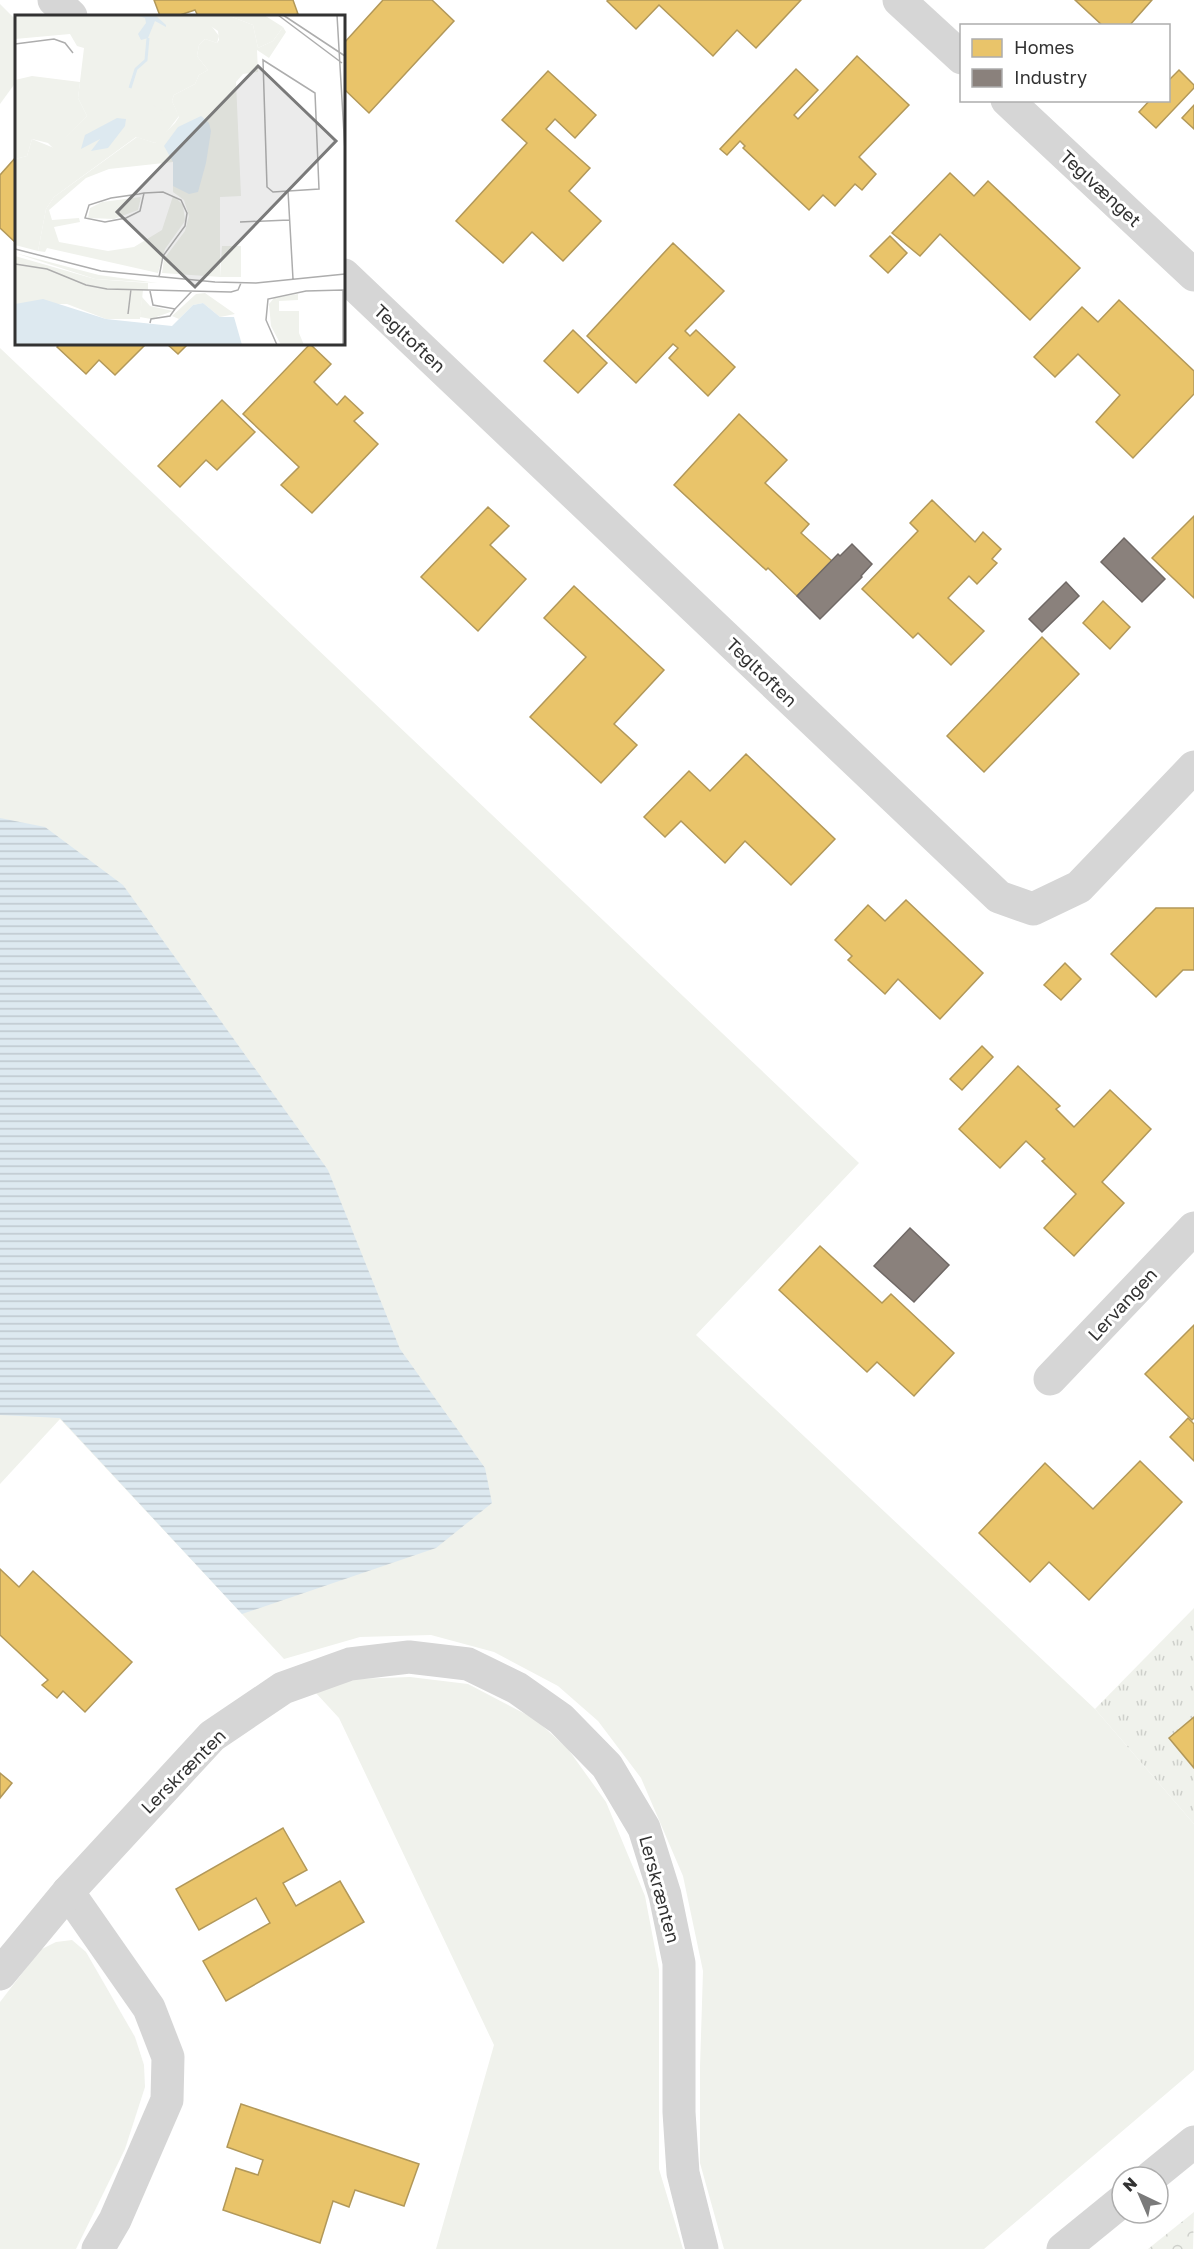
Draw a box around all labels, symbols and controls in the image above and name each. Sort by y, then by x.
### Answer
inset map [15,15,345,345]
legend [960,24,1170,102]
text: Homes [1014,36,1074,58]
text: Industry [1014,66,1087,88]
street label: Teglvænget [1056,145,1146,231]
street label: Tegltoften [370,299,450,377]
street label: Tegltoften [722,633,802,711]
street label: Lervangen [1083,1263,1161,1345]
street label: Lerskrænten [136,1724,230,1818]
street label: Lerskrænten [635,1833,685,1945]
north arrow [1110,2165,1170,2225]
text: N [1118,2173,1141,2196]

